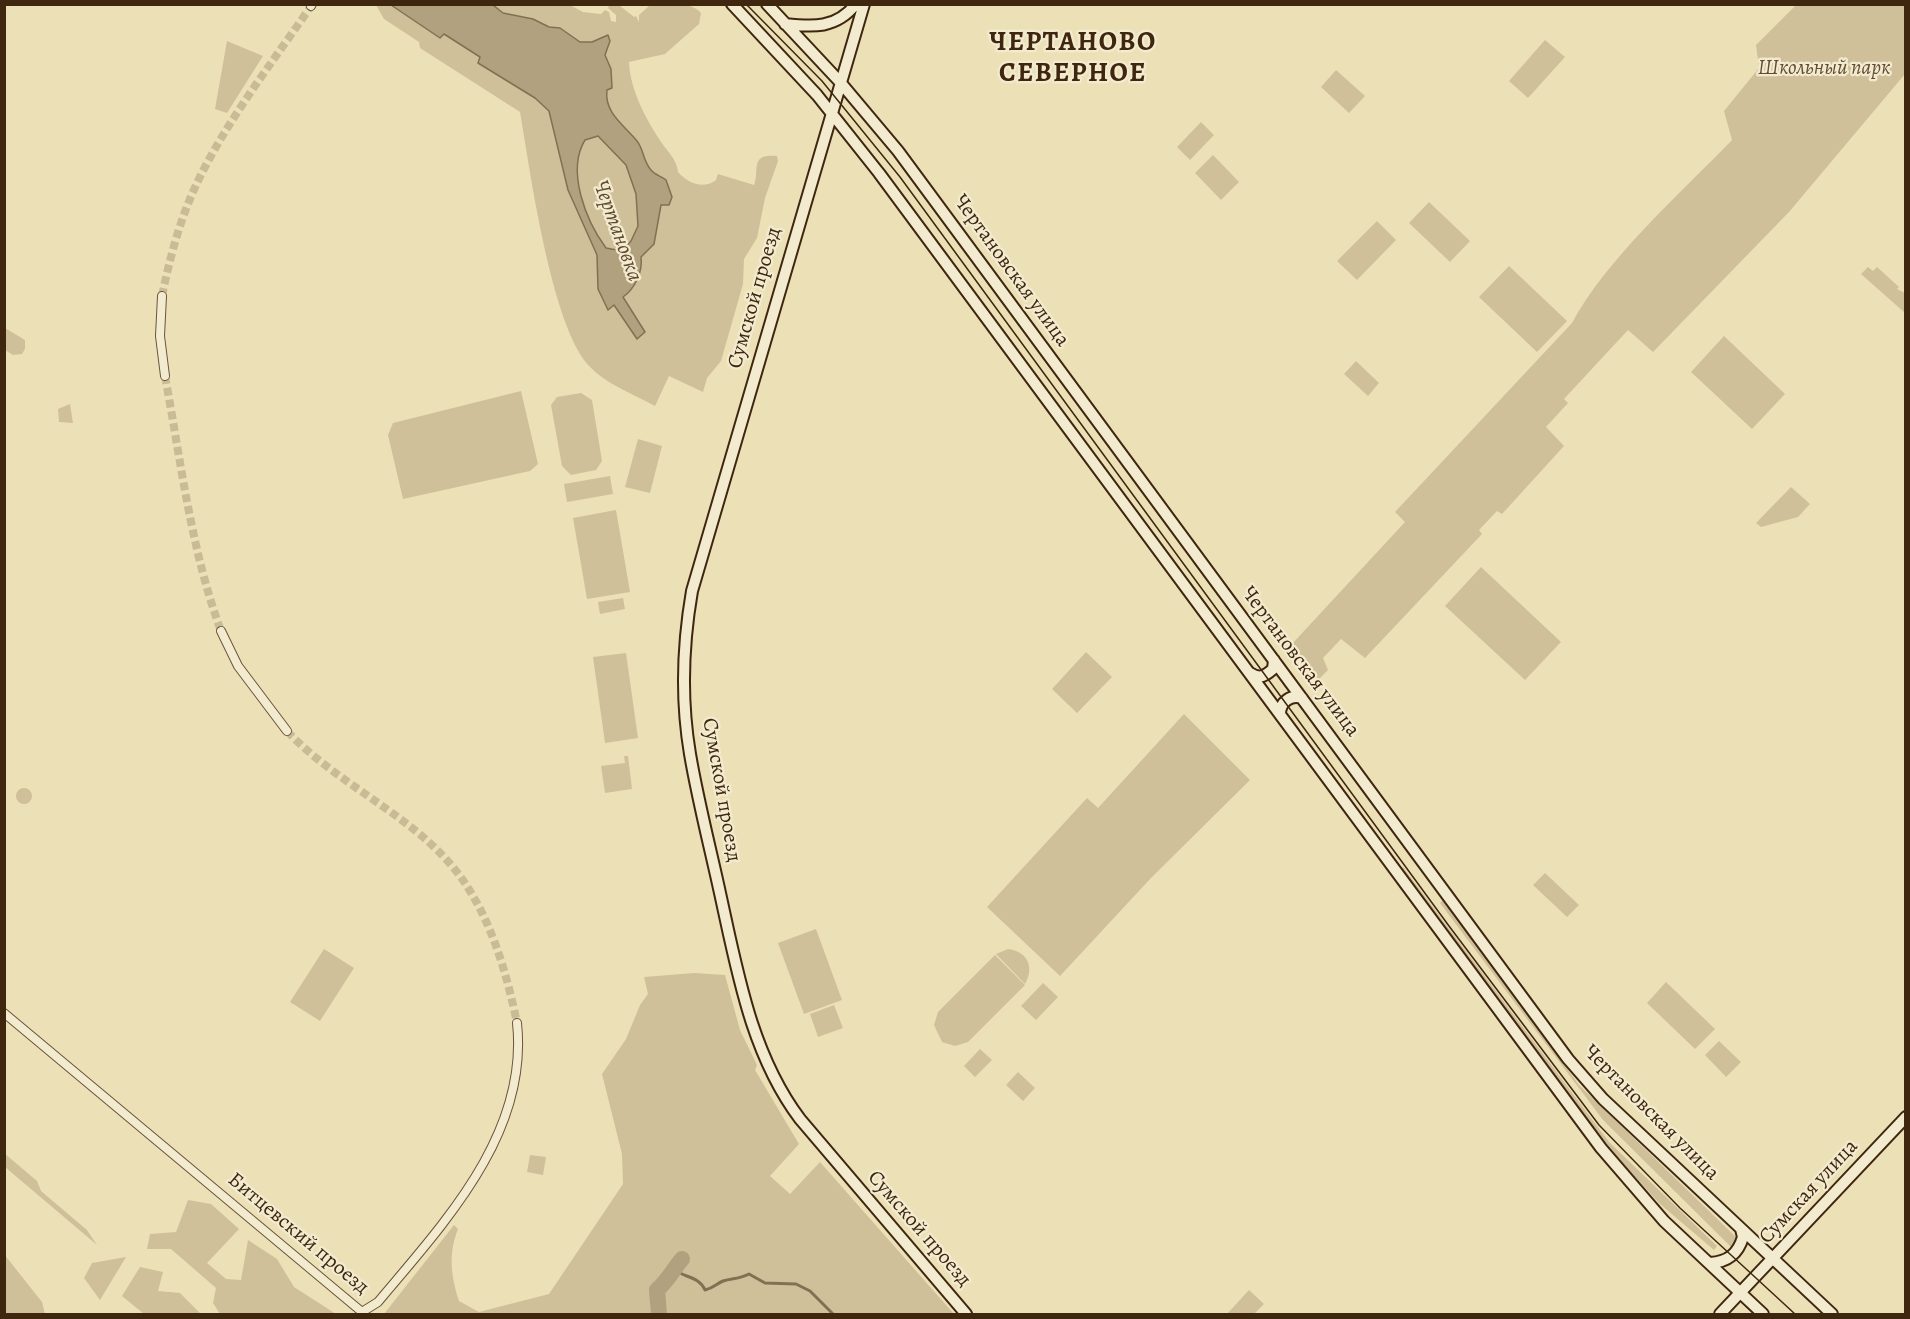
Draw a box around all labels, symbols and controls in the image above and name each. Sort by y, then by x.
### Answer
district label: ЧЕРТАНОВО СЕВЕРНОЕ [989,27,1157,90]
park label: Школьный парк [1758,56,1890,82]
water label: Чертановка [587,177,647,285]
street label: Чертановская улица [947,190,1075,352]
street label: Сумской проезд [723,225,787,371]
street label: Чертановская улица [1235,582,1365,742]
street label: Сумской проезд [696,716,746,864]
street label: Чертановская улица [1578,1040,1724,1186]
street label: Сумская улица [1754,1135,1864,1249]
street label: Сумской проезд [862,1166,976,1292]
street label: Битцевский проезд [222,1168,374,1300]

